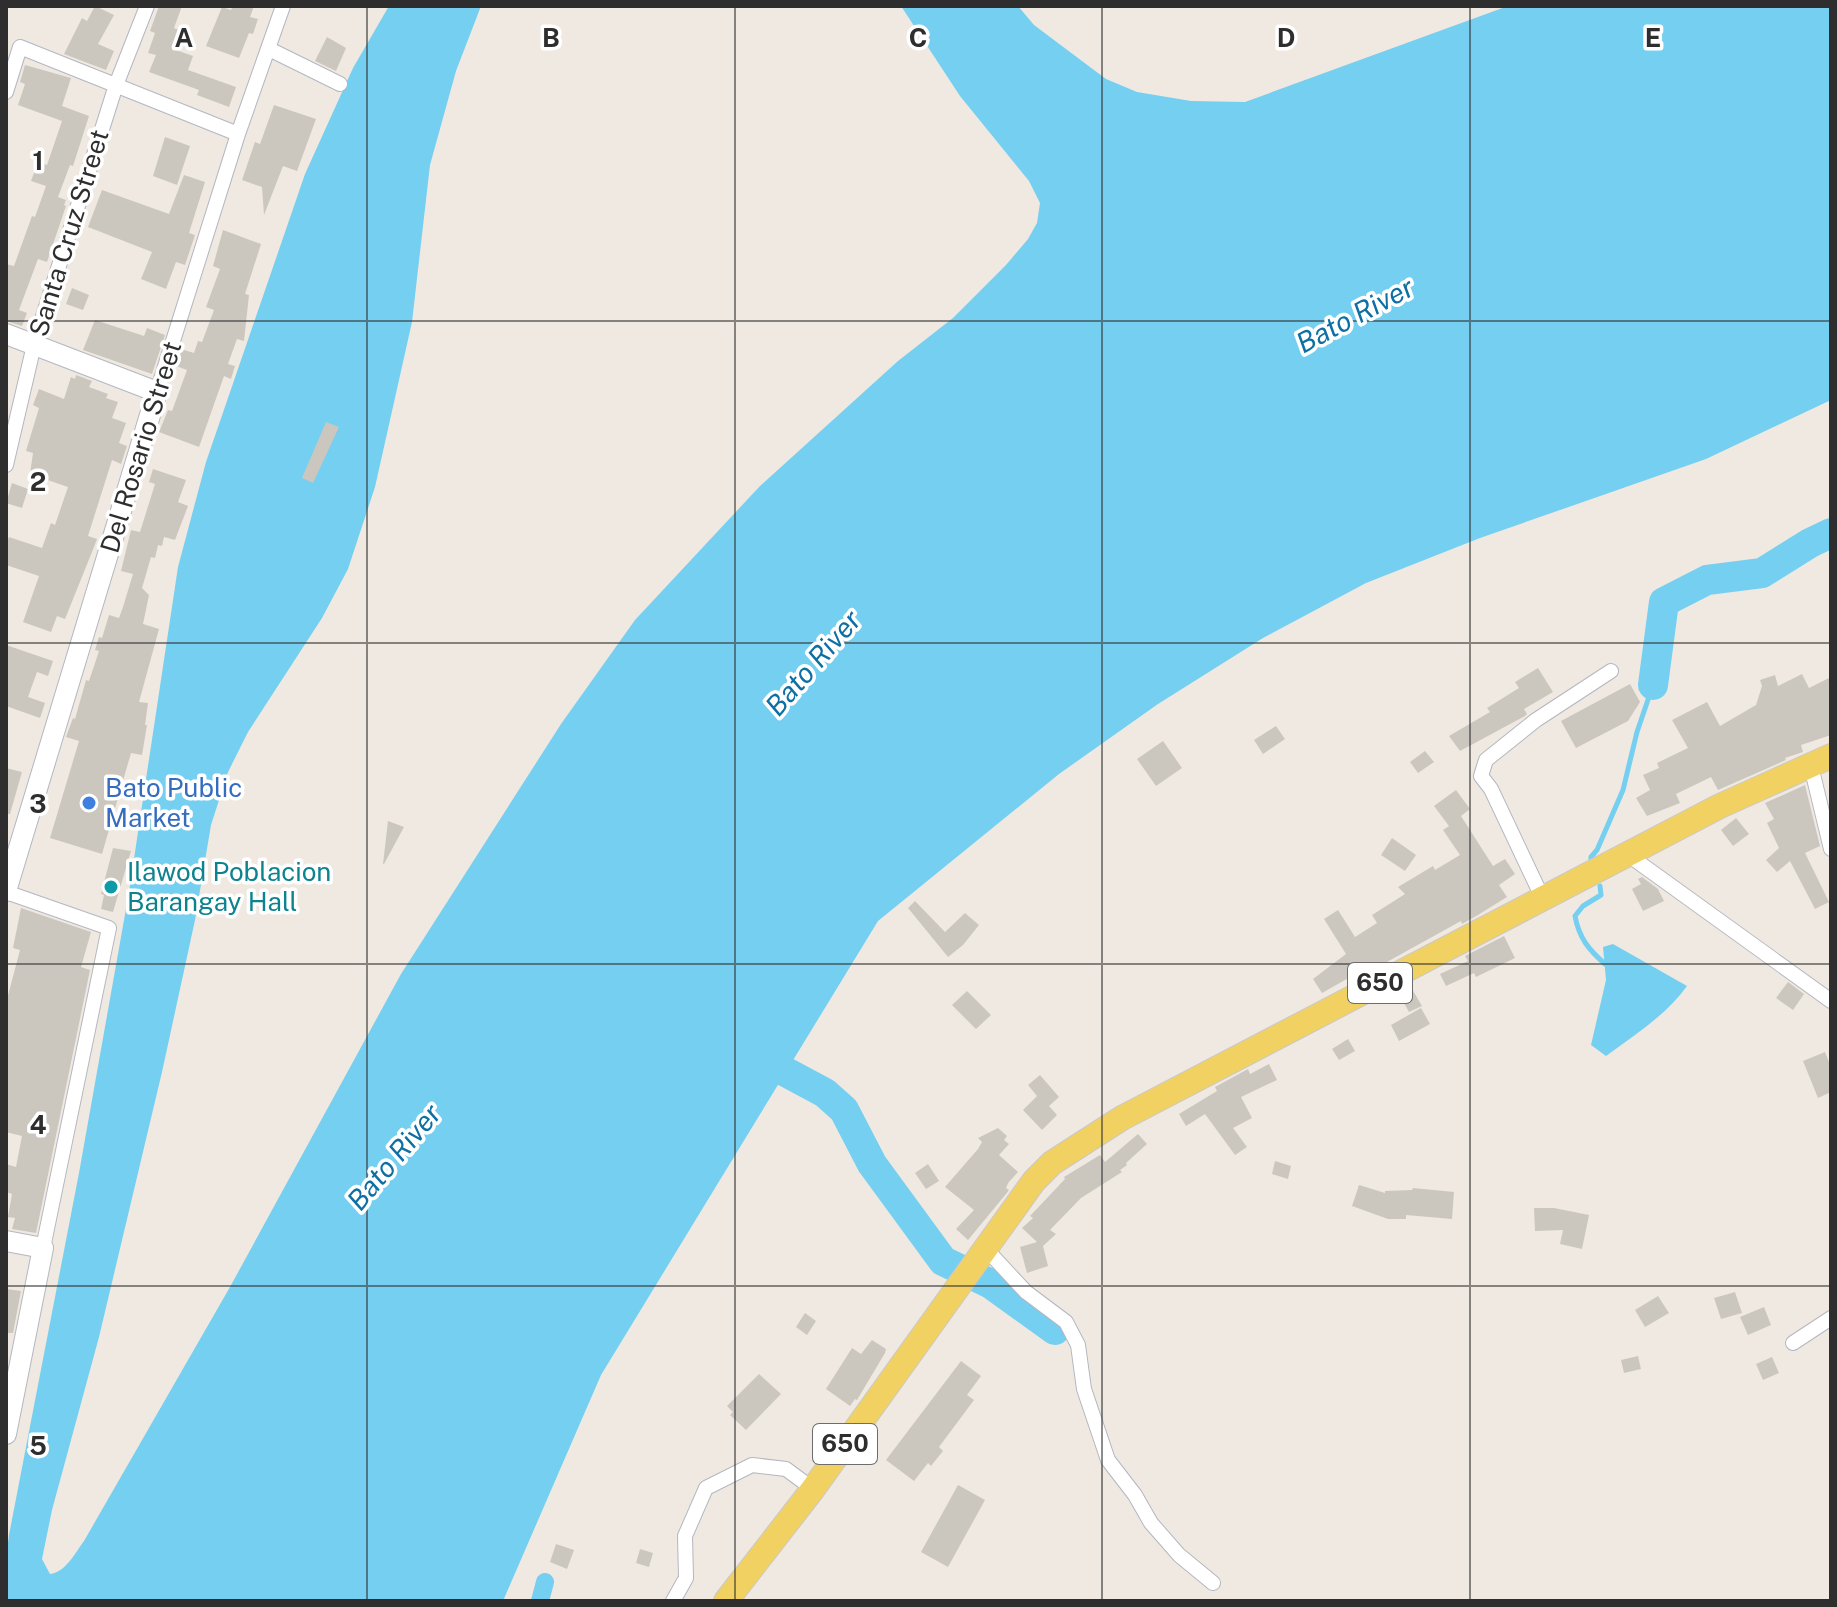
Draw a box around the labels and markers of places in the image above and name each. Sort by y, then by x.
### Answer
place label: Bato Public Market [105,772,242,833]
marker: Bato Public Market [80,794,98,812]
place label: Ilawod Poblacion Barangay Hall [127,856,331,917]
marker: Ilawod Poblacion Barangay Hall [102,878,120,896]

